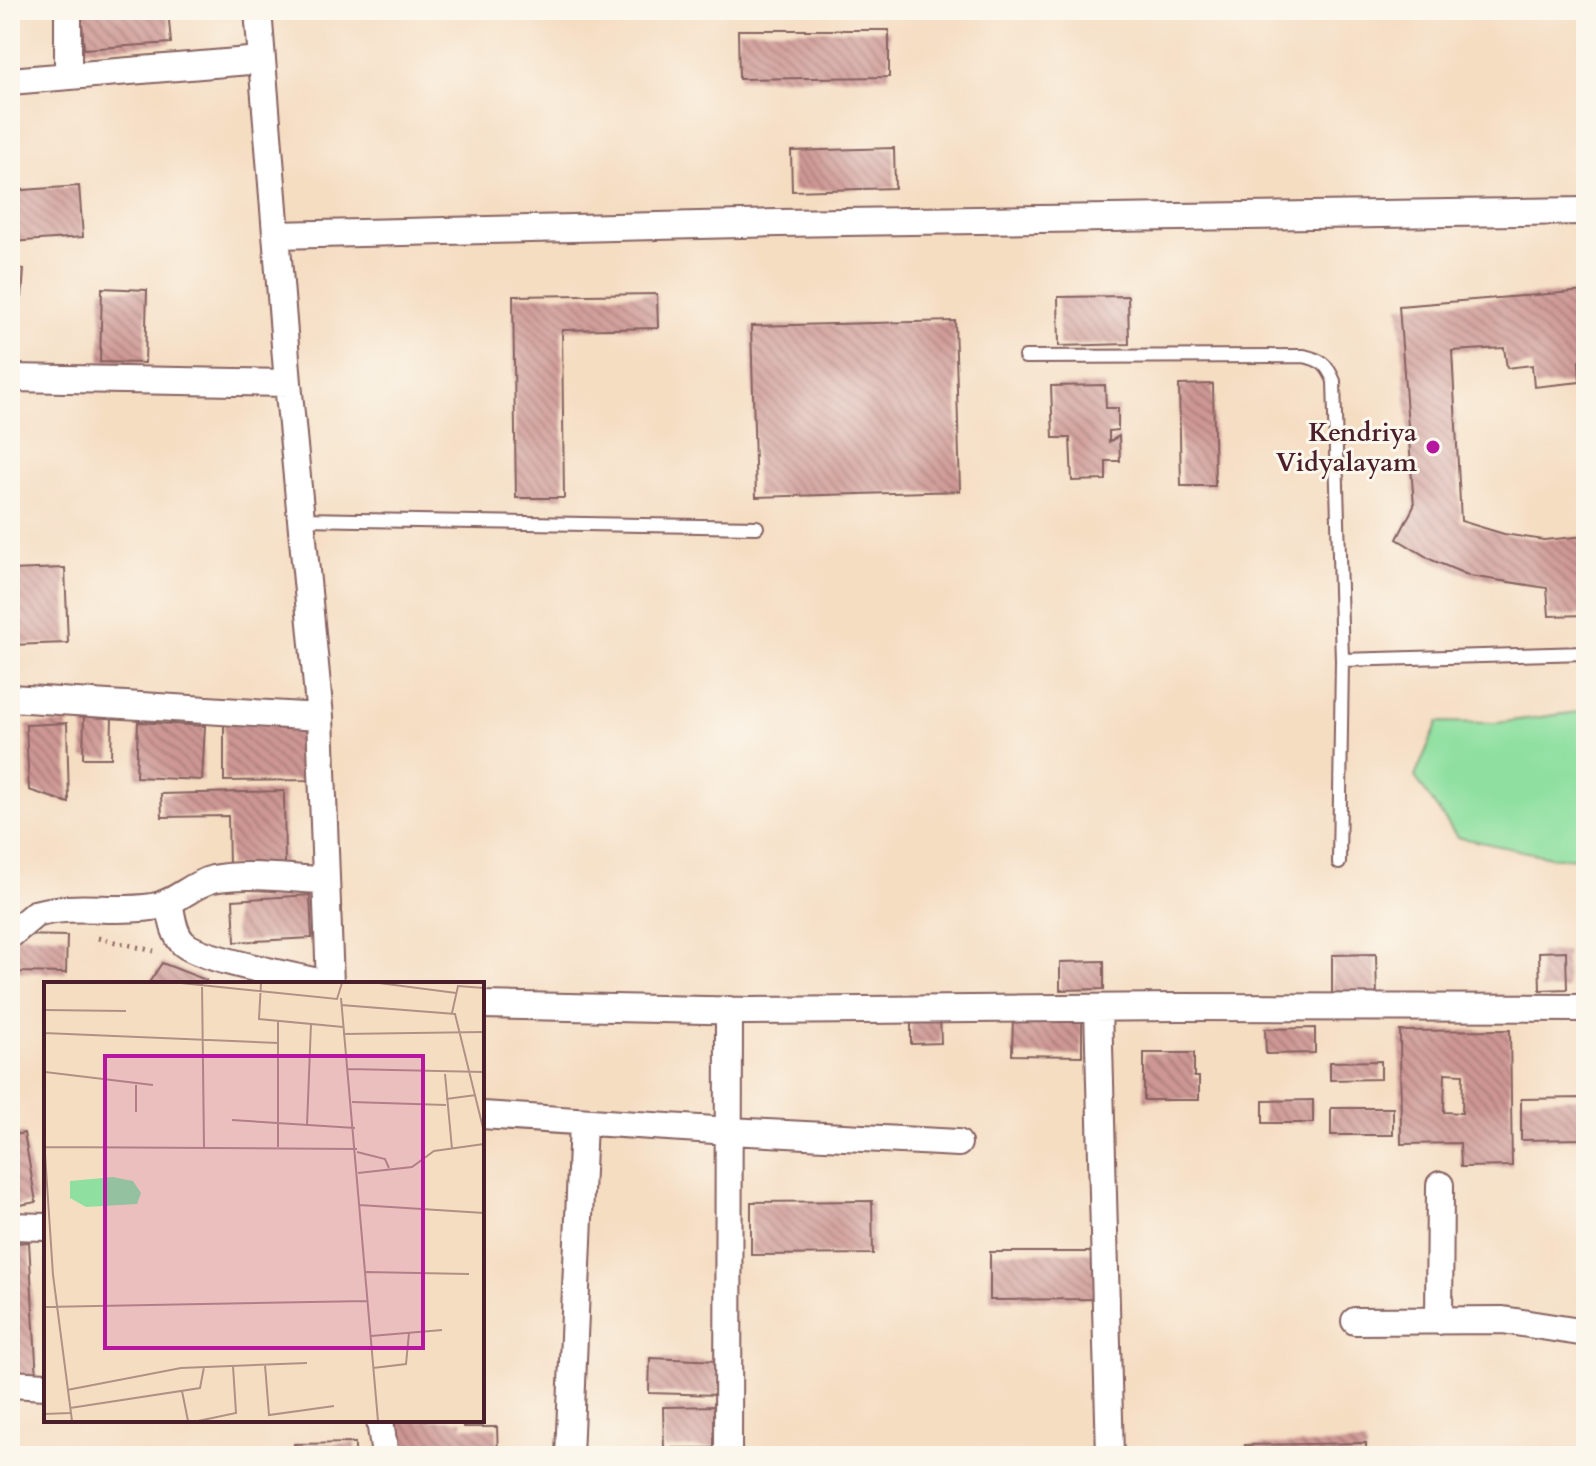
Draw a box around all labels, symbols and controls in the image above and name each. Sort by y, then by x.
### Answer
place label: Kendriya Vidyalayam [1276,415,1417,480]
marker: Kendriya Vidyalayam [1424,438,1442,456]
inset map [44,982,484,1422]

